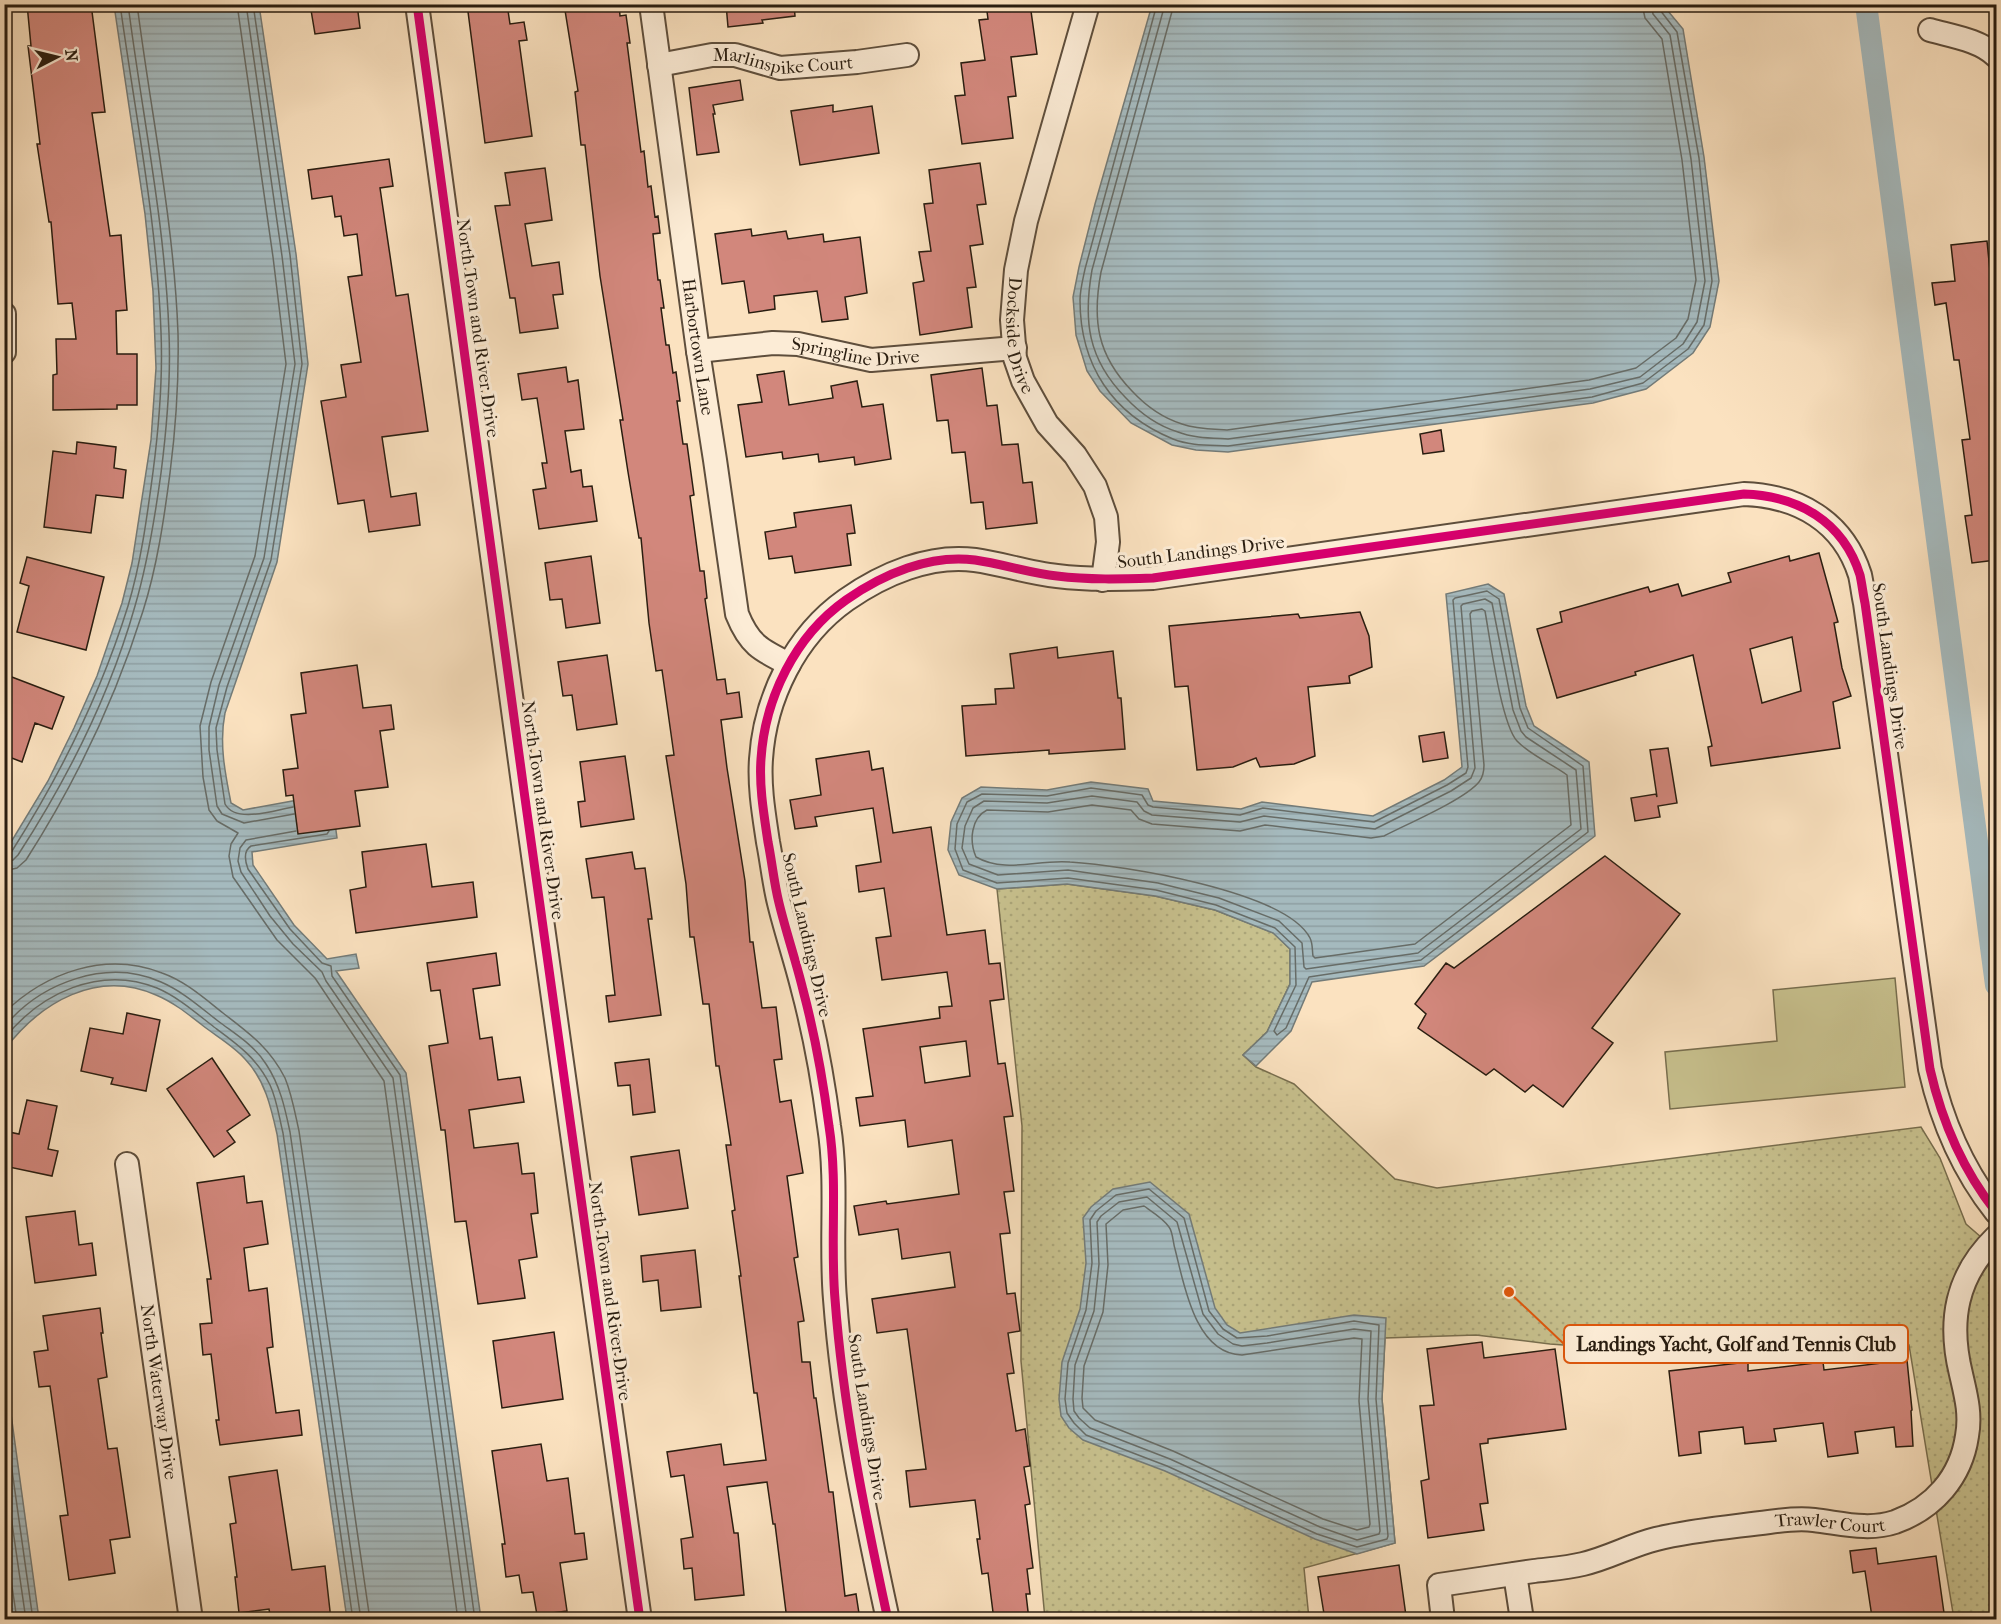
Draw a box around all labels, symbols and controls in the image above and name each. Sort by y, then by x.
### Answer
north arrow [27,27,87,87]
street label: Marlinspike Court [713,45,854,79]
text: N [61,48,82,63]
street label: North Town and River Drive [452,217,503,439]
street label: Dockside Drive [1001,276,1038,398]
street label: Harbortown Lane [677,277,718,417]
street label: Springline Drive [791,334,920,371]
street label: South Landings Drive [1116,532,1286,573]
street label: South Landings Drive [1867,581,1912,751]
street label: North Town and River Drive [517,699,568,921]
street label: South Landings Drive [777,851,836,1019]
street label: North Town and River Drive [584,1180,635,1402]
street label: North Waterway Drive [136,1303,181,1481]
callout: Landings Yacht, Golf and Tennis Club [1564,1325,1908,1363]
street label: South Landings Drive [843,1332,890,1502]
text: Landings Yacht, Golf and Tennis Club [1576,1333,1896,1356]
street label: Trawler Court [1774,1509,1888,1537]

